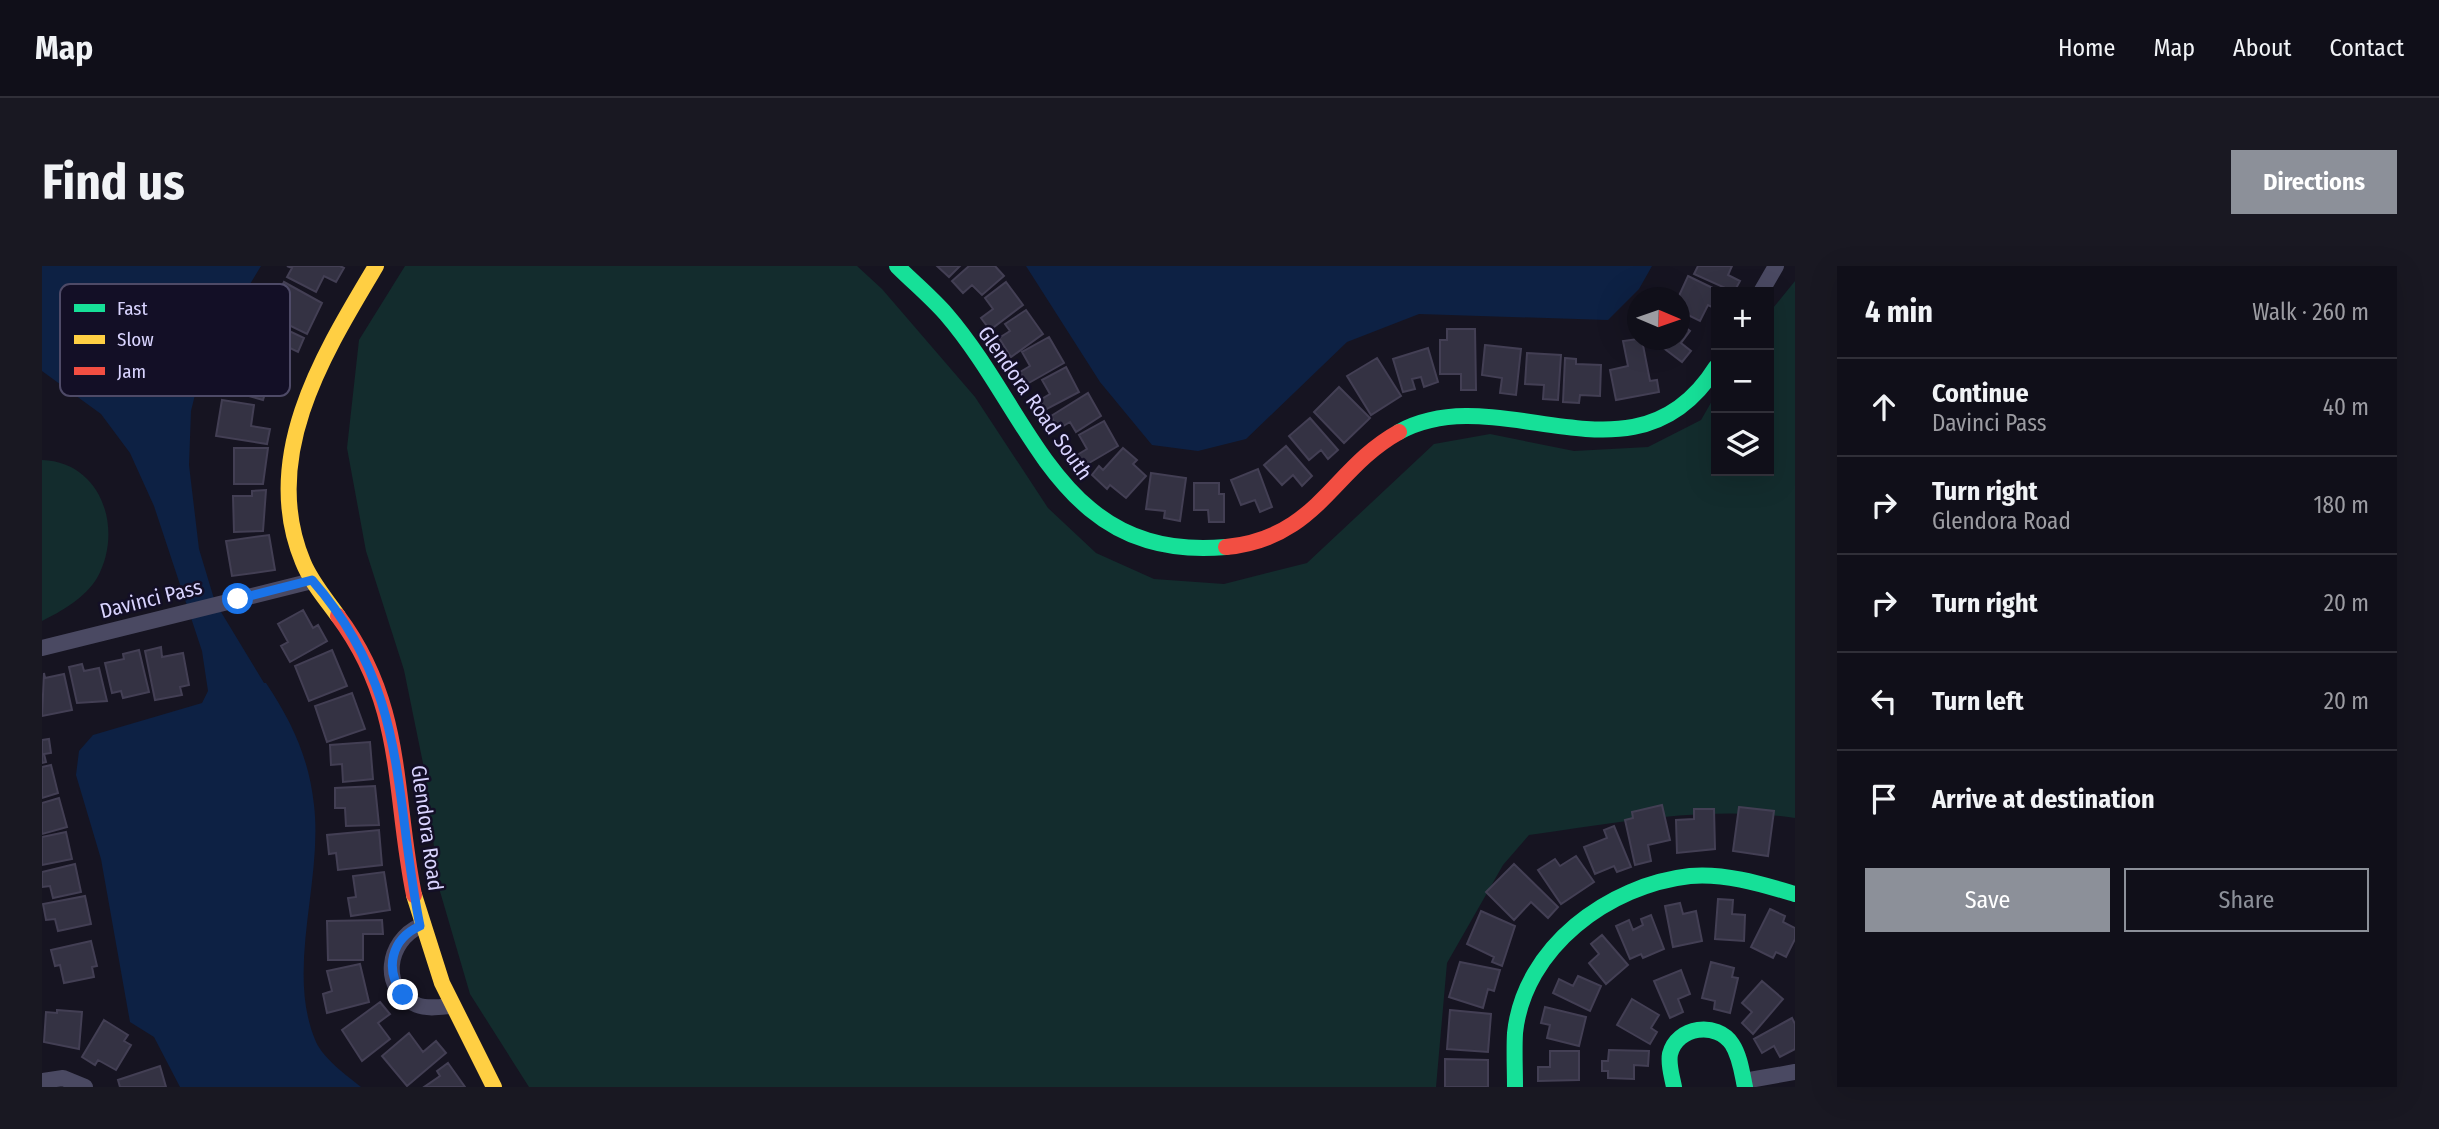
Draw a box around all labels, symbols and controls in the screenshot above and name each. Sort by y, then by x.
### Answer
text: Map [35,28,93,68]
text: Home [2058,34,2115,62]
text: Map [2153,34,2195,62]
text: About [2233,34,2291,62]
text: Contact [2329,34,2404,62]
button: Directions [2231,150,2397,214]
text: Find us [42,153,185,212]
legend [60,284,290,396]
north arrow [1627,287,1690,350]
map controls [1711,287,1774,476]
button: + [1711,287,1774,350]
text: 4 min [1865,294,1933,330]
text: Fast [117,297,148,320]
text: Walk · 260 m [2252,298,2369,326]
street label: Glendora Road South [972,321,1098,485]
text: Slow [117,328,154,351]
button: − [1711,350,1774,413]
text: Jam [117,360,146,383]
text: Continue [1932,378,2029,409]
icon: ahead [1865,388,1903,426]
text: 40 m [2323,393,2369,421]
text: Davinci Pass [1932,409,2047,437]
button: layers [1711,413,1774,476]
text: Turn right [1932,476,2038,507]
icon: right [1865,486,1903,524]
text: 180 m [2313,491,2369,519]
text: Glendora Road [1932,507,2071,535]
street label: Davinci Pass [97,574,205,624]
route start [222,583,253,614]
icon: right [1865,584,1903,622]
text: Turn right [1932,588,2038,619]
text: 20 m [2324,589,2369,617]
icon: left [1865,682,1903,720]
text: Turn left [1932,686,2024,717]
text: 20 m [2324,687,2369,715]
street label: Glendora Road [405,763,449,893]
icon: arrive [1865,780,1903,818]
text: Arrive at destination [1932,784,2155,815]
button: Save [1865,868,2110,932]
button: Share [2124,868,2369,932]
route end [387,979,418,1010]

